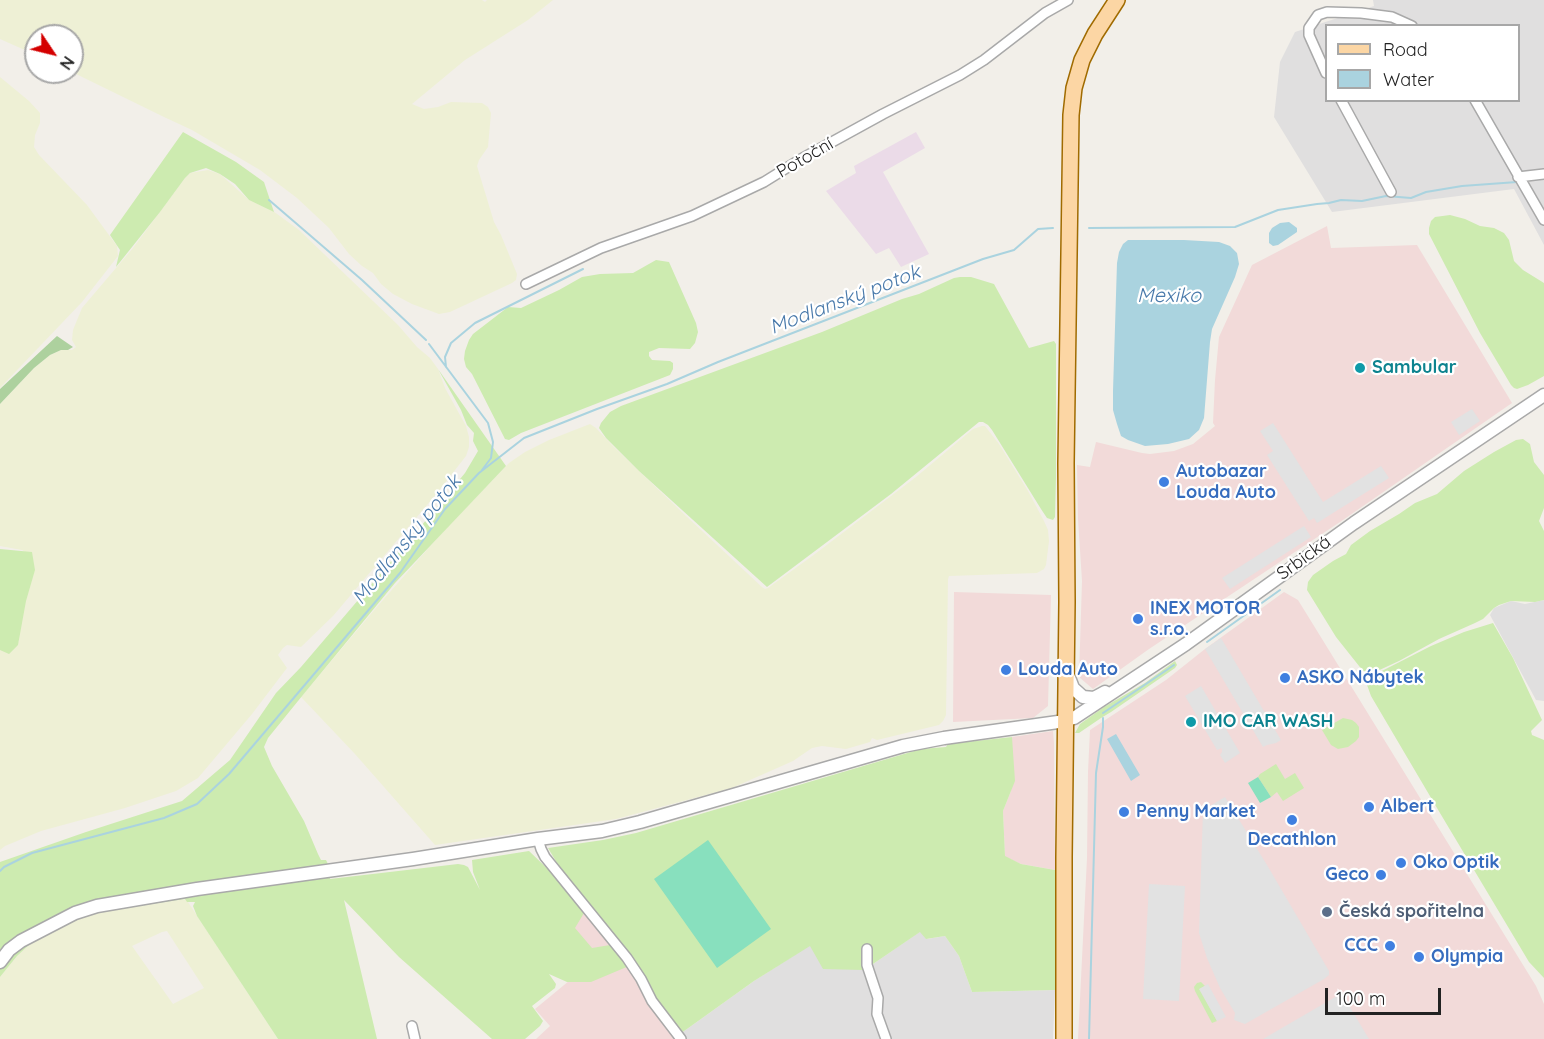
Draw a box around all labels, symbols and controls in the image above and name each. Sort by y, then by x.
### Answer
north arrow [24,24,84,84]
legend [1325,24,1520,102]
text: Road [1383,38,1428,61]
text: N [56,53,79,74]
text: Water [1383,68,1434,91]
street label: Potoční [773,133,837,183]
water label: Modlanský potok [766,260,924,340]
water label: Mexiko [1137,284,1201,308]
place label: Sambular [1372,357,1456,379]
marker: Sambular [1353,361,1367,375]
place label: Autobazar Louda Auto [1176,461,1276,504]
water label: Modlanský potok [347,470,467,610]
marker: Autobazar Louda Auto [1157,475,1171,489]
street label: Srbická [1273,531,1335,585]
place label: INEX MOTOR s.r.o. [1150,598,1260,640]
marker: INEX MOTOR s.r.o. [1131,612,1145,626]
place label: Louda Auto [1018,659,1118,681]
marker: Louda Auto [999,663,1013,677]
place label: ASKO Nábytek [1297,667,1424,689]
marker: ASKO Nábytek [1278,671,1292,685]
place label: IMO CAR WASH [1203,711,1333,733]
marker: IMO CAR WASH [1184,715,1198,729]
place label: Albert [1381,796,1434,818]
marker: Albert [1362,800,1376,814]
place label: Penny Market [1136,801,1256,823]
marker: Penny Market [1117,805,1131,819]
marker: Decathlon [1285,813,1299,827]
place label: Decathlon [1248,829,1336,851]
place label: Oko Optik [1413,852,1500,874]
marker: Oko Optik [1394,856,1408,870]
place label: Geco [1325,864,1369,886]
marker: Geco [1374,868,1388,882]
place label: Česká spořitelna [1339,901,1484,923]
marker: Česká spořitelna [1320,905,1334,919]
place label: CCC [1344,935,1378,957]
marker: CCC [1383,939,1397,953]
place label: Olympia [1431,946,1503,968]
marker: Olympia [1412,950,1426,964]
scale bar [1328,976,1444,1014]
text: 100 m [1336,987,1385,1010]

